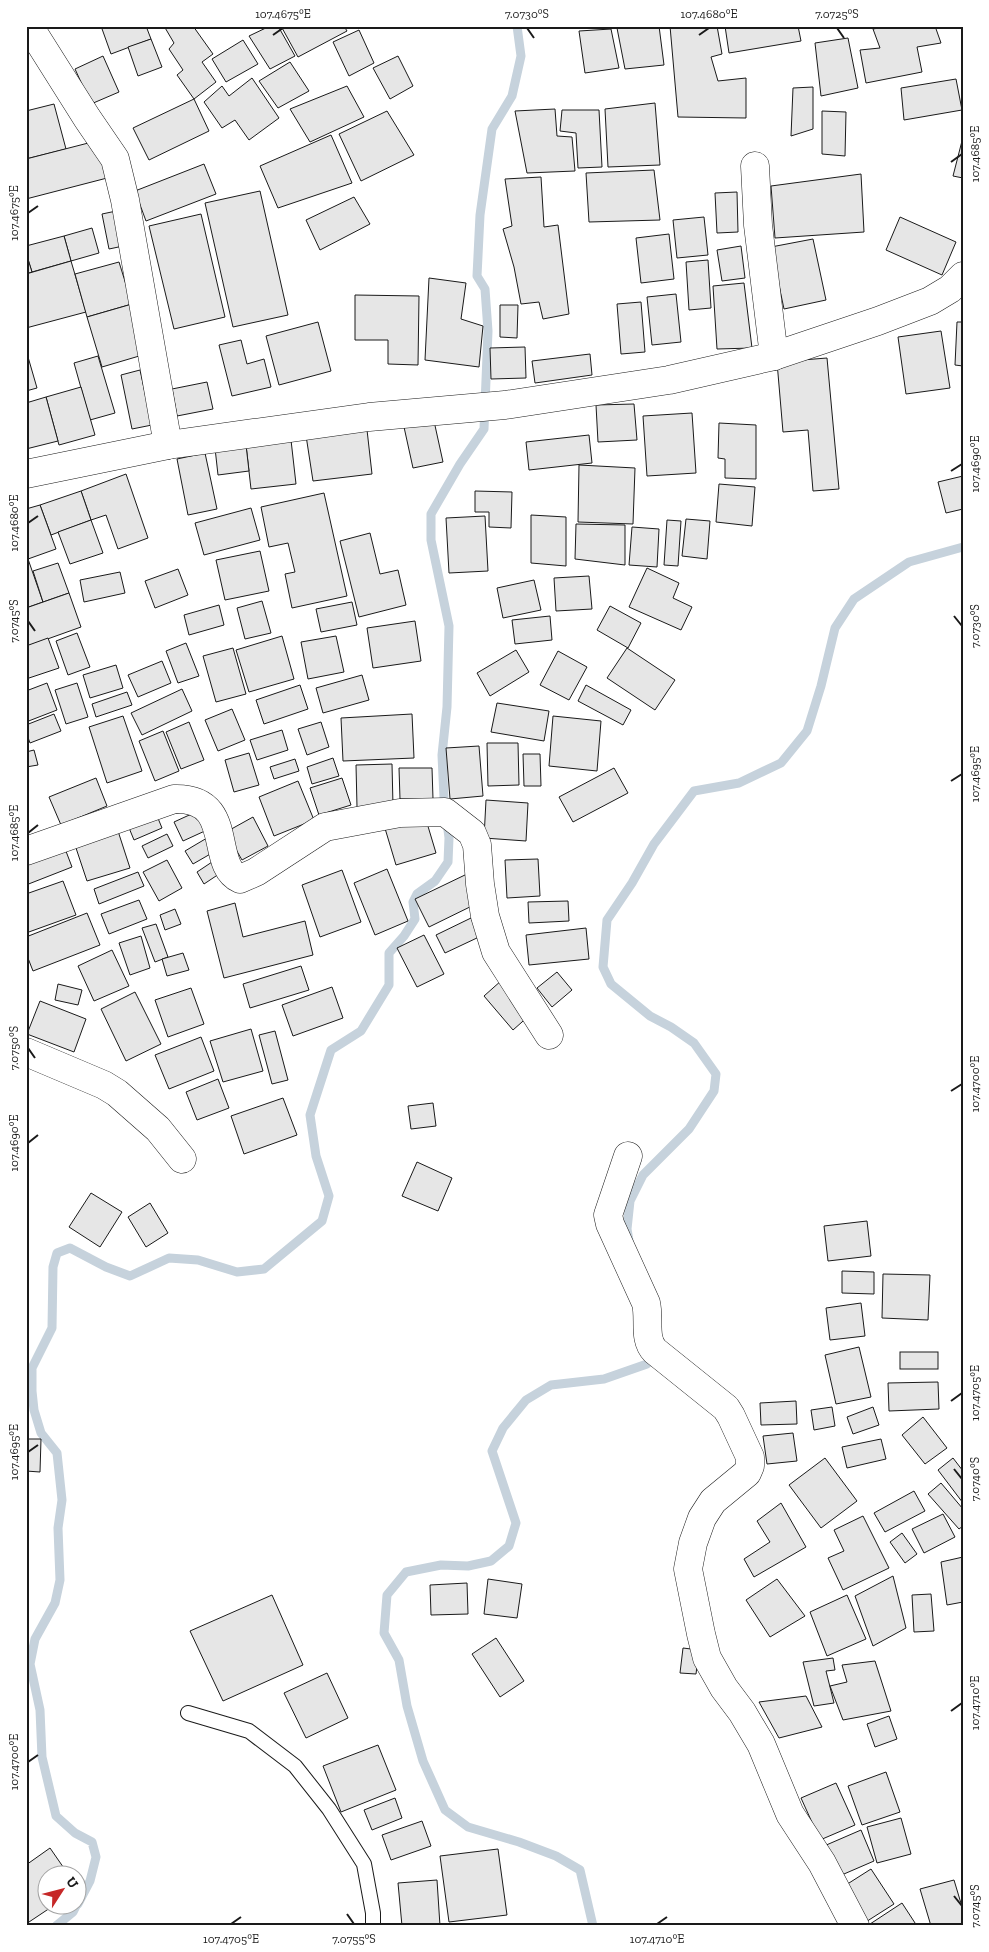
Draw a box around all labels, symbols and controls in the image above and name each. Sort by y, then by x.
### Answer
text: 107.4675°E [255,7,311,21]
text: 7.0730°S [505,7,549,21]
text: 107.4680°E [680,7,738,21]
text: 7.0725°S [815,7,859,21]
text: 107.4685°E [968,126,982,182]
text: 107.4675°E [7,185,21,241]
text: 107.4690°E [968,435,982,493]
text: 107.4680°E [7,494,21,552]
text: 7.0745°S [7,599,21,643]
text: 7.0730°S [968,604,982,648]
text: 107.4695°E [968,746,982,802]
text: 107.4685°E [7,805,21,861]
text: 7.0750°S [7,1026,21,1070]
text: 107.4700°E [968,1056,982,1112]
text: 107.4690°E [7,1114,21,1172]
text: 107.4705°E [968,1365,982,1421]
text: 107.4695°E [7,1424,21,1480]
text: 7.0740°S [968,1457,982,1501]
text: 107.4710°E [968,1676,982,1730]
text: 107.4700°E [7,1734,21,1790]
north arrow [38,1864,88,1914]
text: U [62,1874,82,1892]
text: 7.0745°S [968,1884,982,1928]
text: 107.4705°E [203,1932,259,1946]
text: 7.0755°S [332,1932,376,1946]
text: 107.4710°E [630,1932,684,1946]

